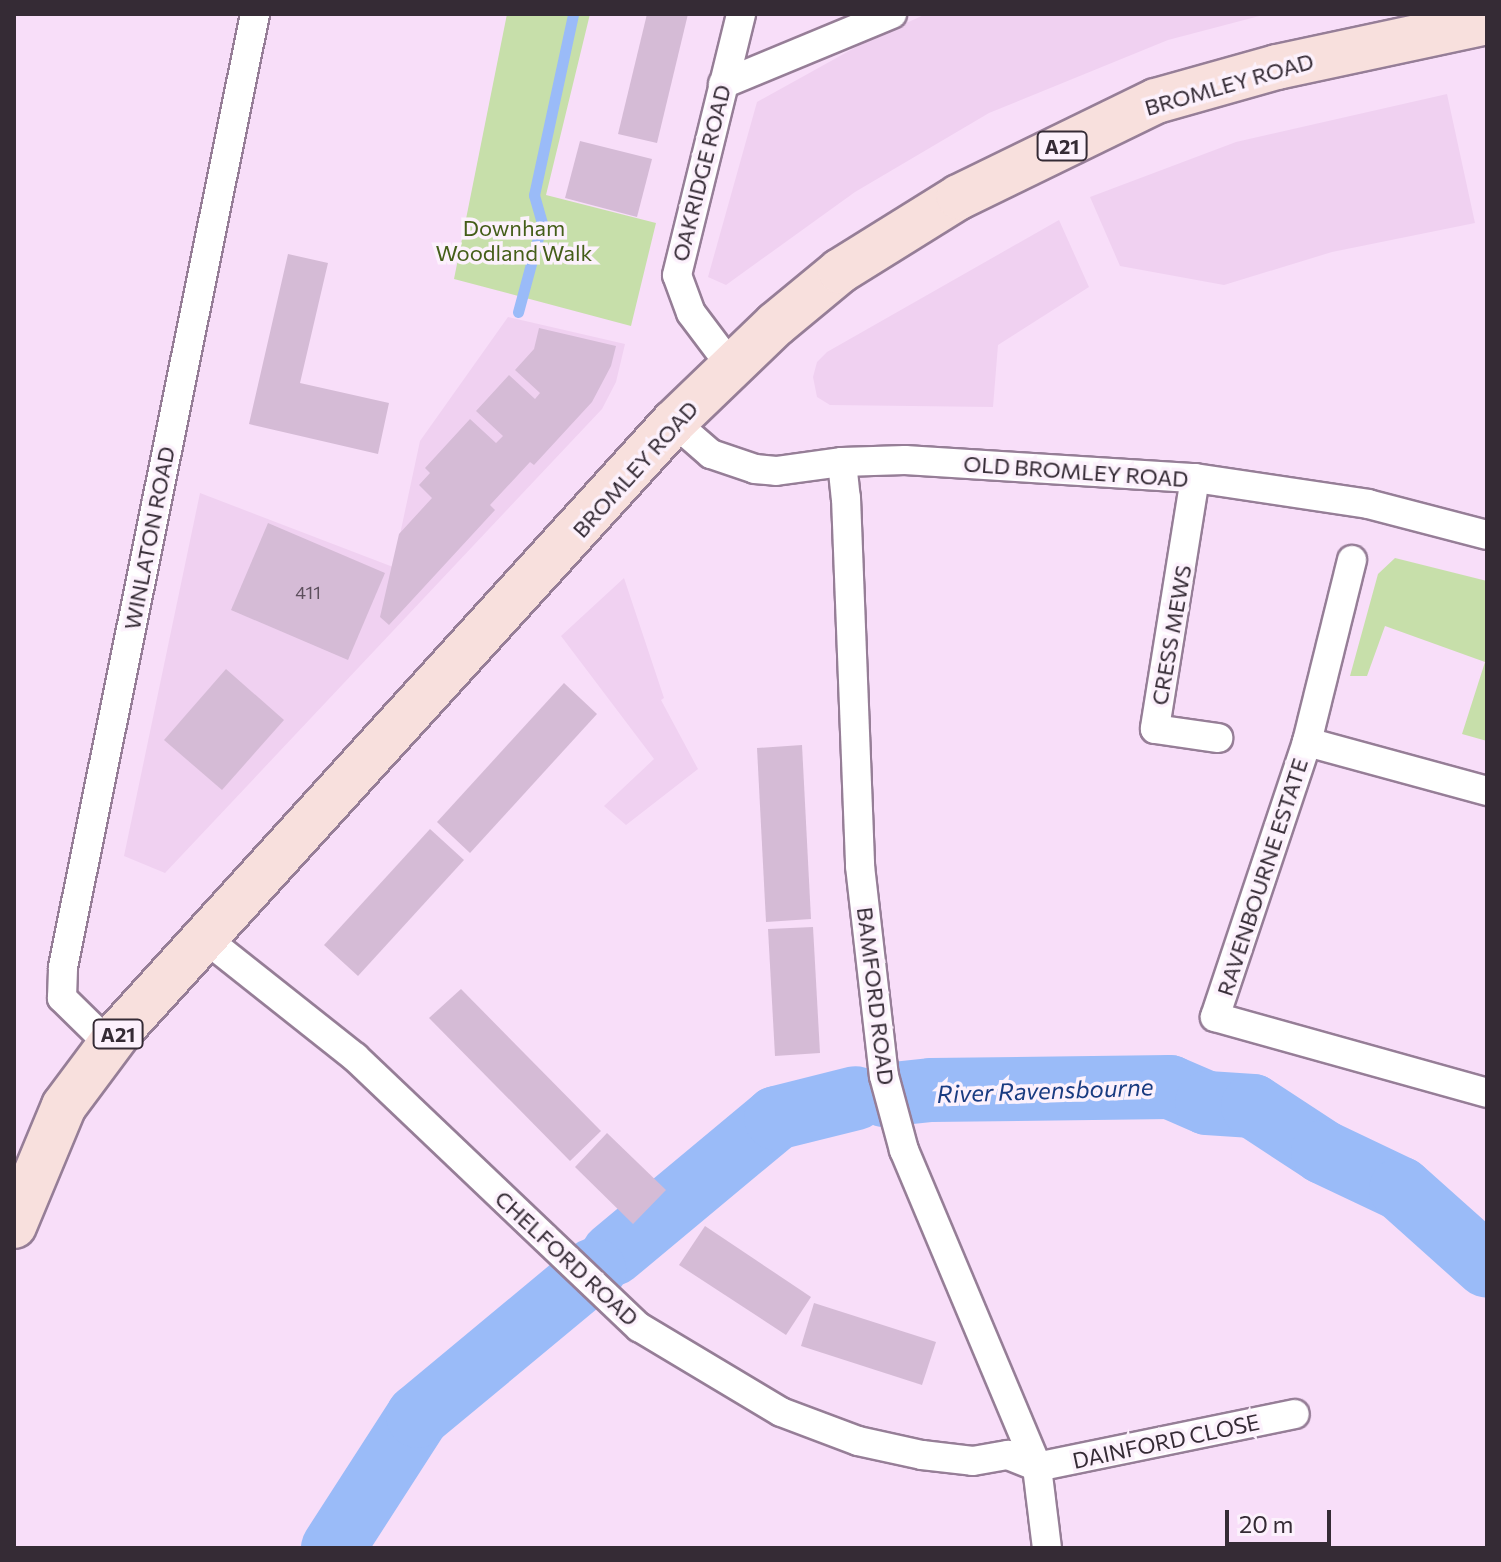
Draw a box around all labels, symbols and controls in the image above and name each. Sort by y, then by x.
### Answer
street label: BROMLEY ROAD [1141,47,1317,121]
street label: OAKRIDGE ROAD [666,82,736,264]
road number: A21 [1036,130,1088,162]
park label: Downham Woodland Walk [436,214,592,266]
street label: BROMLEY ROAD [567,395,703,543]
street label: WINLATON ROAD [118,444,180,632]
street label: OLD BROMLEY ROAD [963,450,1189,492]
street label: CRESS MEWS [1146,563,1196,707]
house number: 411 [295,581,321,603]
street label: RAVENBOURNE ESTATE [1211,755,1313,999]
street label: BAMFORD ROAD [852,905,900,1087]
road number: A21 [92,1018,144,1050]
water label: River Ravensbourne [936,1072,1154,1108]
street label: CHELFORD ROAD [490,1185,644,1331]
street label: DAINFORD CLOSE [1070,1408,1262,1474]
scale bar [1229,1494,1335,1544]
text: 20 m [1239,1509,1293,1538]

